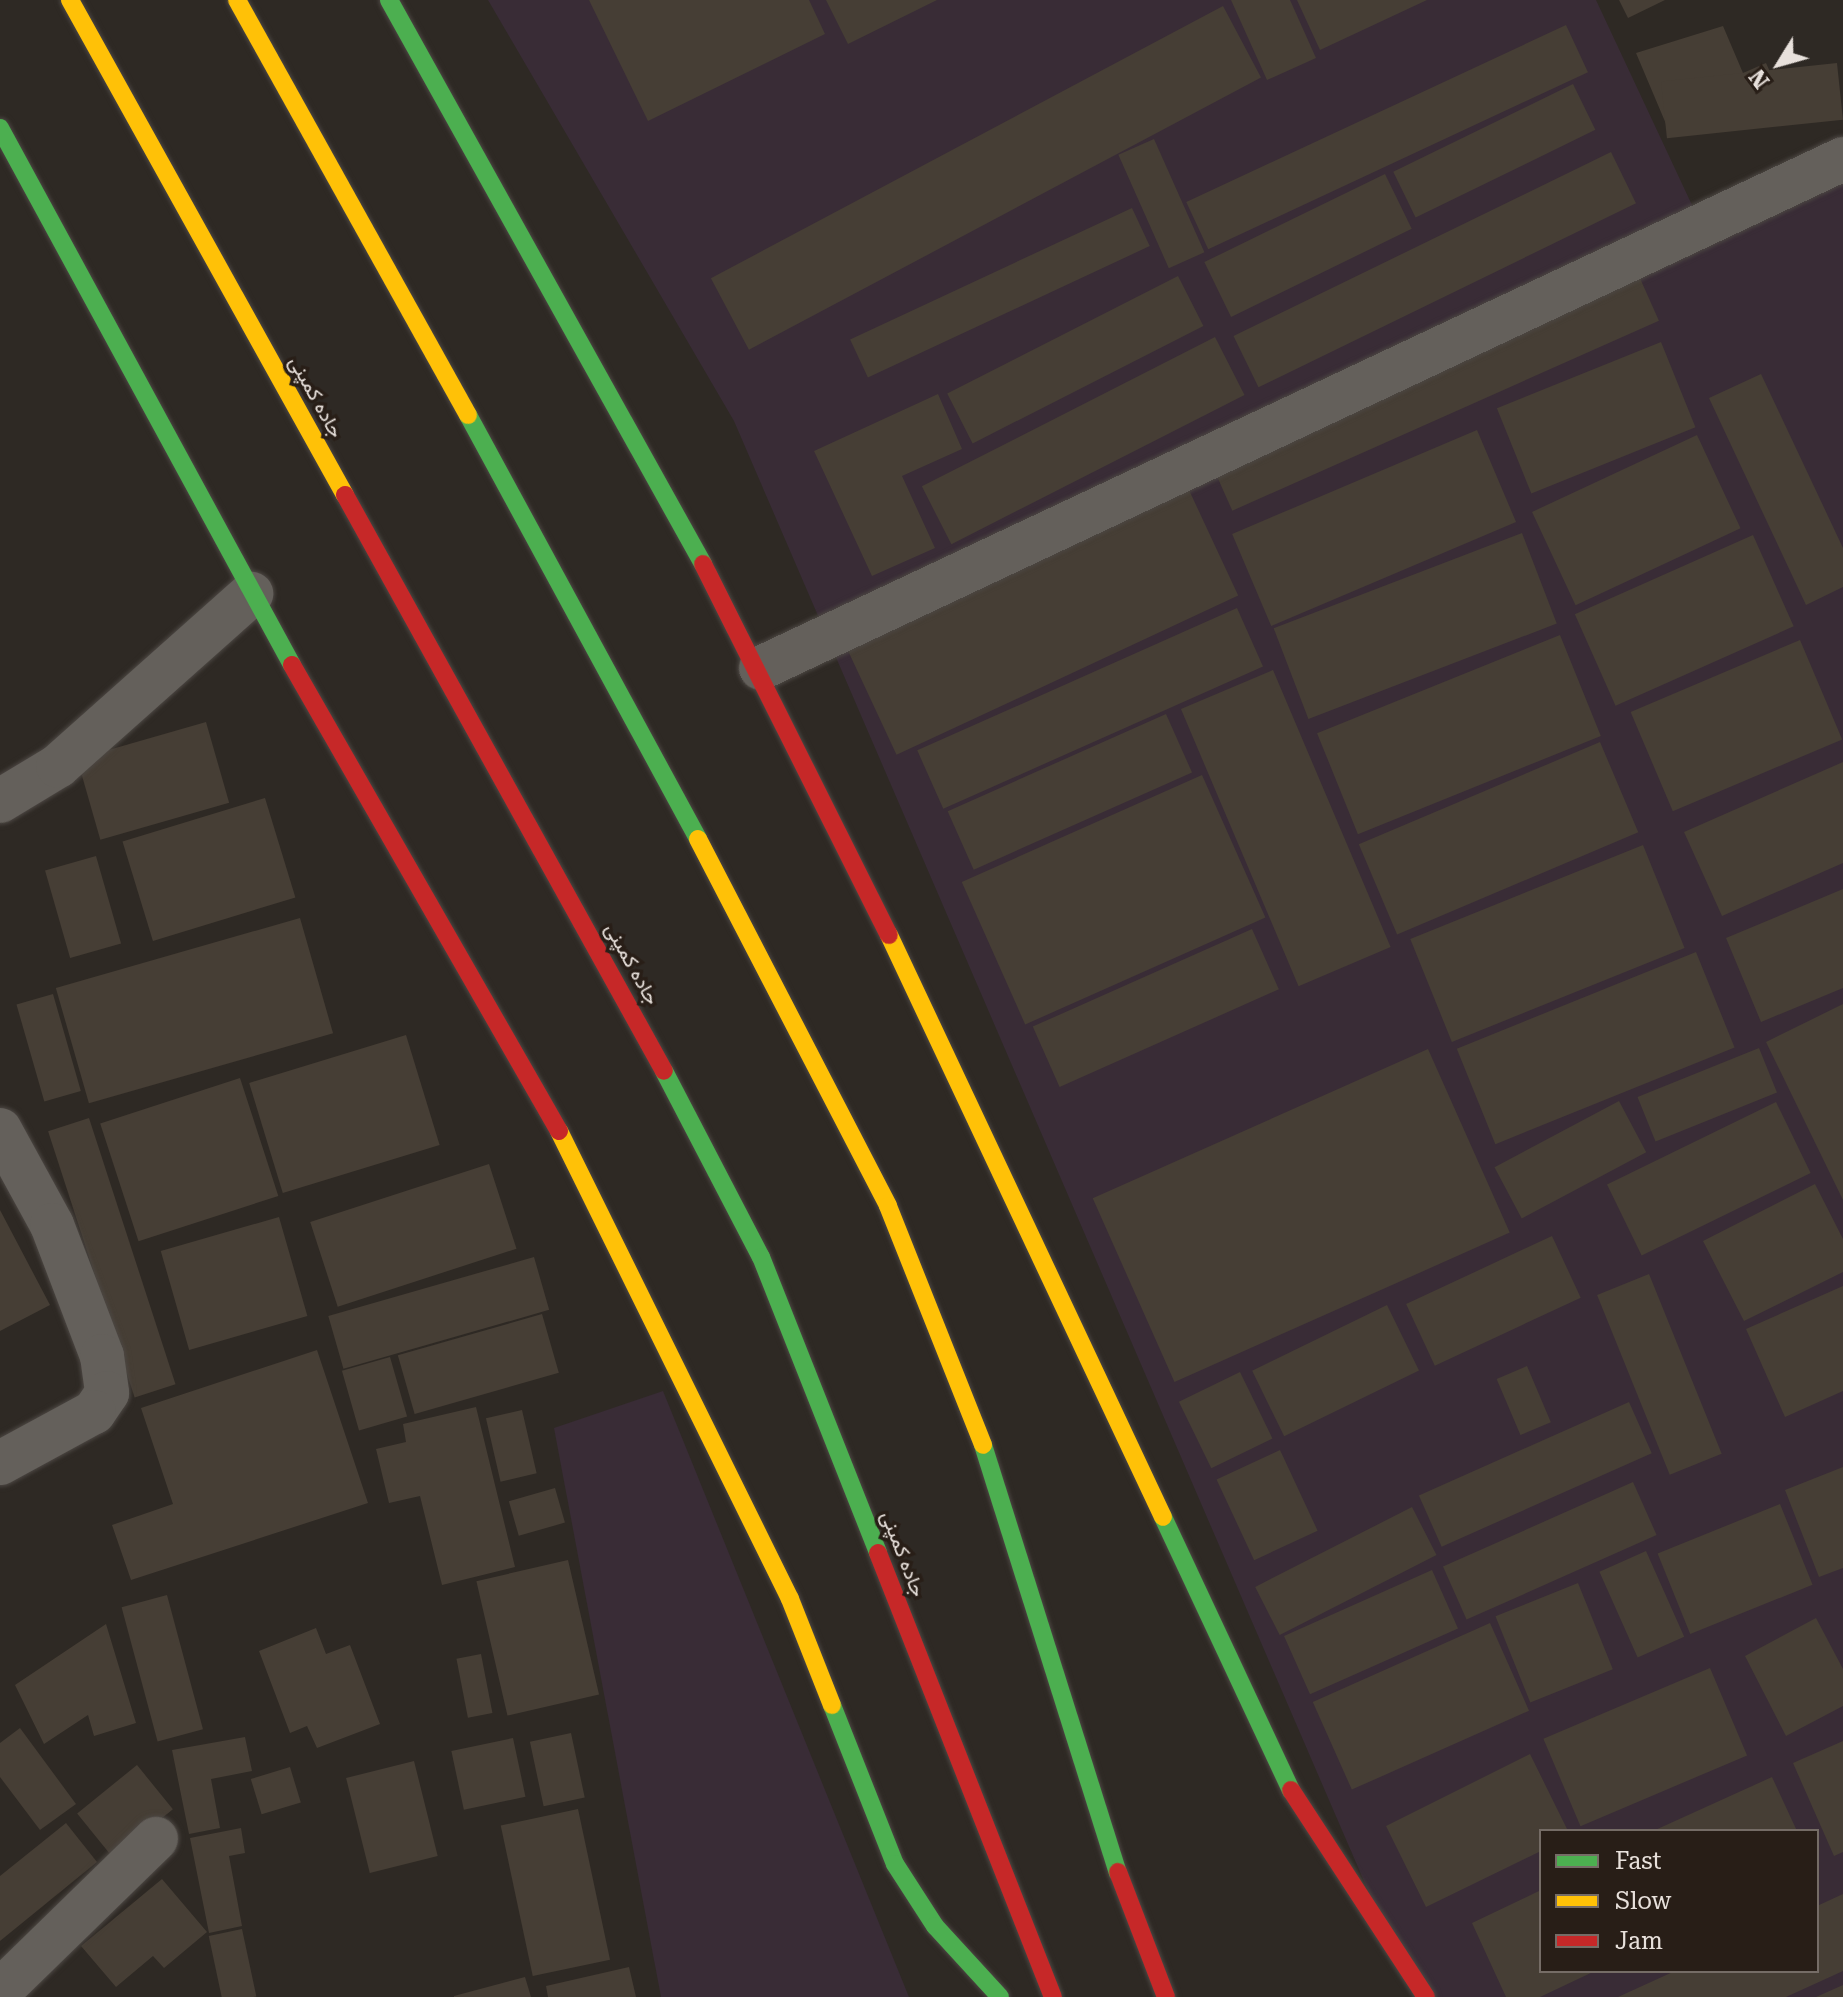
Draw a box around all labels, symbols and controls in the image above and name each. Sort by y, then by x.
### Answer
north arrow [1739,24,1819,104]
text: N [1744,64,1775,93]
street label: جاده کمپنی [284,352,348,442]
street label: جاده کمپنی [600,919,664,1009]
street label: جاده کمپنی [876,1508,930,1600]
legend [1539,1829,1819,1973]
text: Fast [1615,1847,1662,1875]
text: Slow [1615,1887,1671,1915]
text: Jam [1615,1927,1663,1955]

